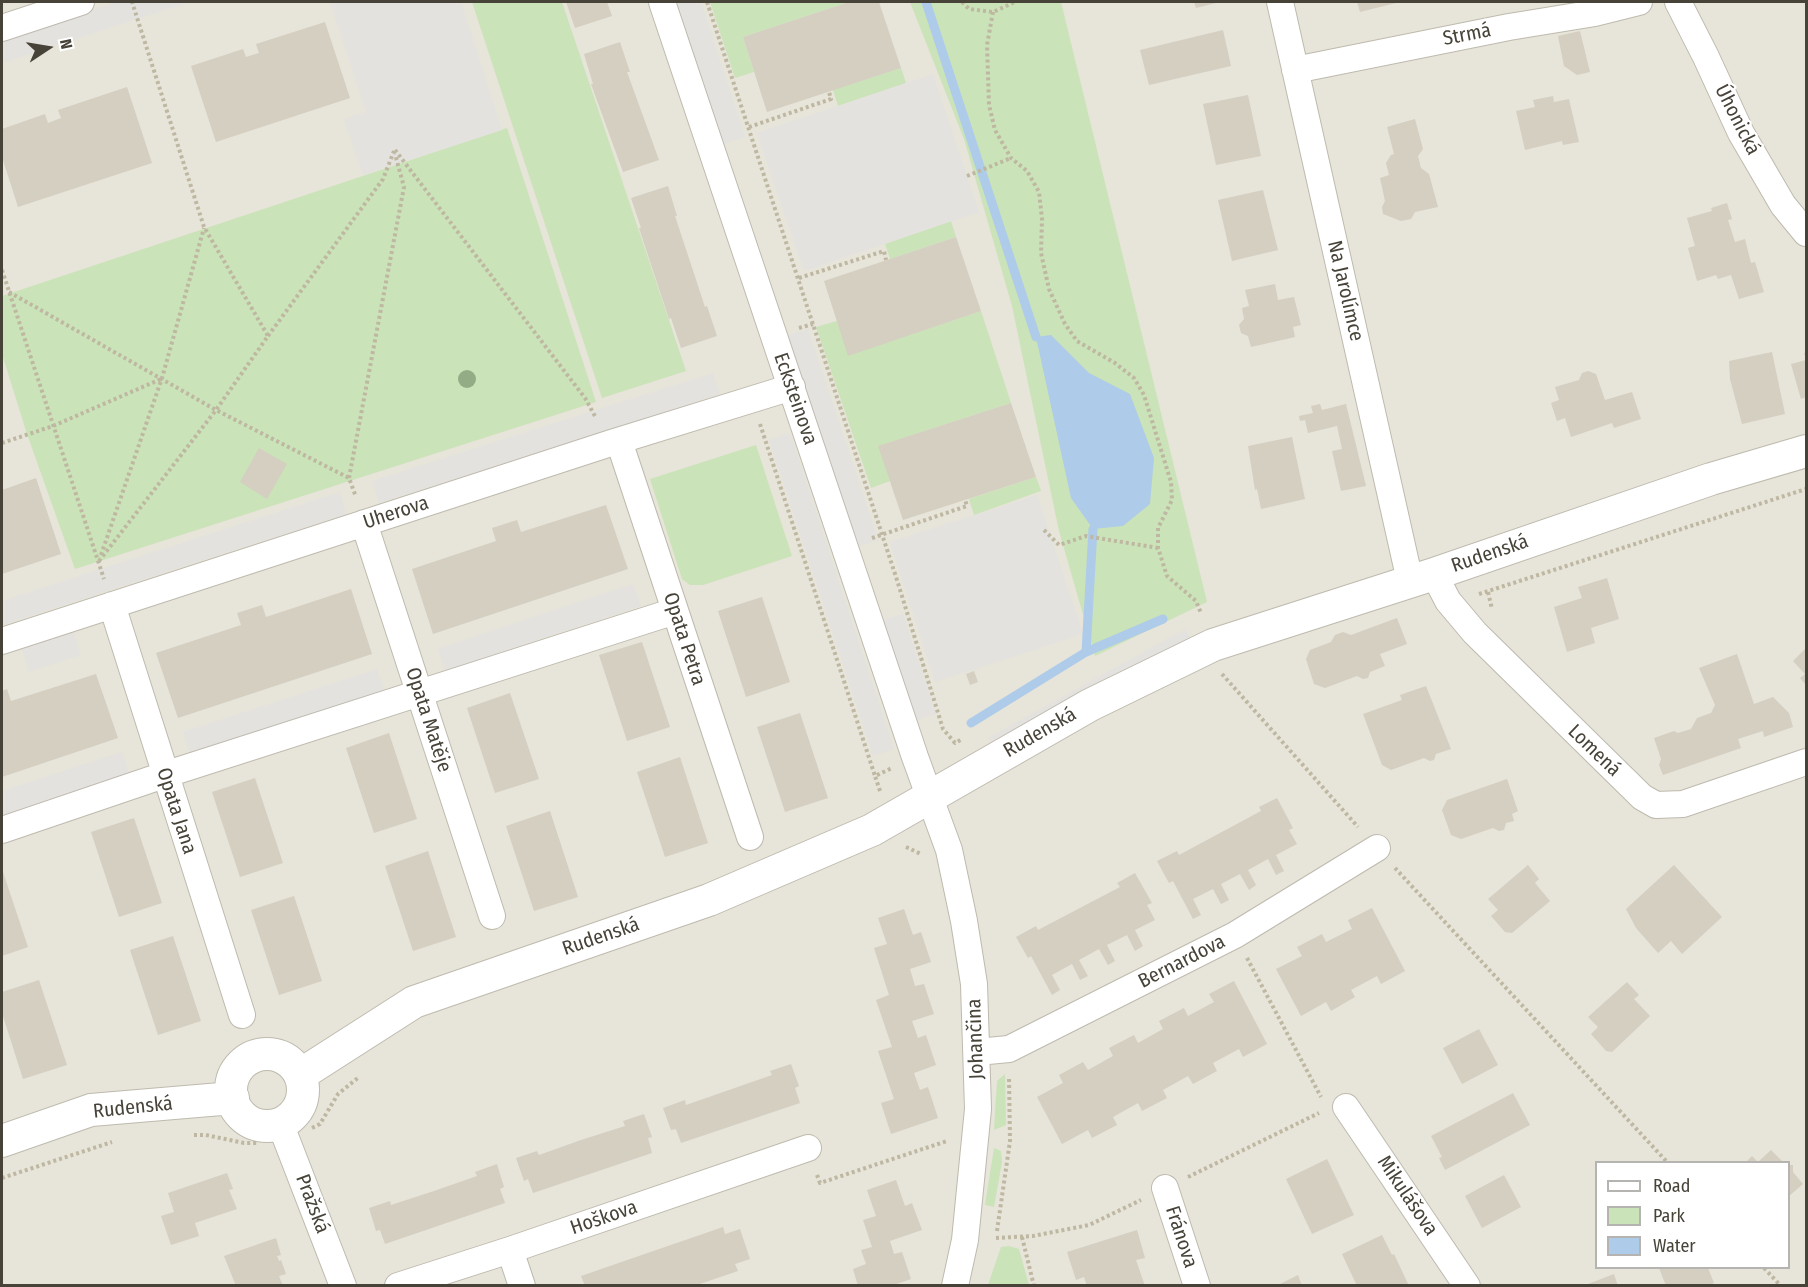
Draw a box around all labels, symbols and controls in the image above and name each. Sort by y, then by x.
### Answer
north arrow [18,18,78,78]
street label: Strmá [1441,19,1493,51]
text: N [56,37,76,51]
street label: Úhonická [1709,81,1765,159]
street label: Na Jarolímce [1322,238,1368,344]
street label: Ecksteinova [768,350,822,448]
street label: Uherova [360,491,432,535]
street label: Rudenská [1448,530,1532,578]
street label: Opata Petra [658,590,710,688]
street label: Opata Matěje [400,665,456,775]
street label: Rudenská [999,703,1081,763]
street label: Lomená [1562,720,1626,782]
street label: Opata Jana [151,765,201,857]
street label: Rudenská [559,913,643,961]
street label: Bernardova [1135,930,1229,994]
street label: Johančina [963,998,989,1080]
street label: Rudenská [92,1092,174,1124]
street label: Mikulášova [1372,1152,1442,1240]
legend [1595,1161,1790,1269]
street label: Pražská [290,1171,334,1237]
text: Road [1653,1175,1690,1197]
street label: Hoškova [567,1195,641,1241]
street label: Fránova [1160,1203,1202,1271]
text: Park [1653,1205,1685,1227]
text: Water [1653,1235,1696,1257]

